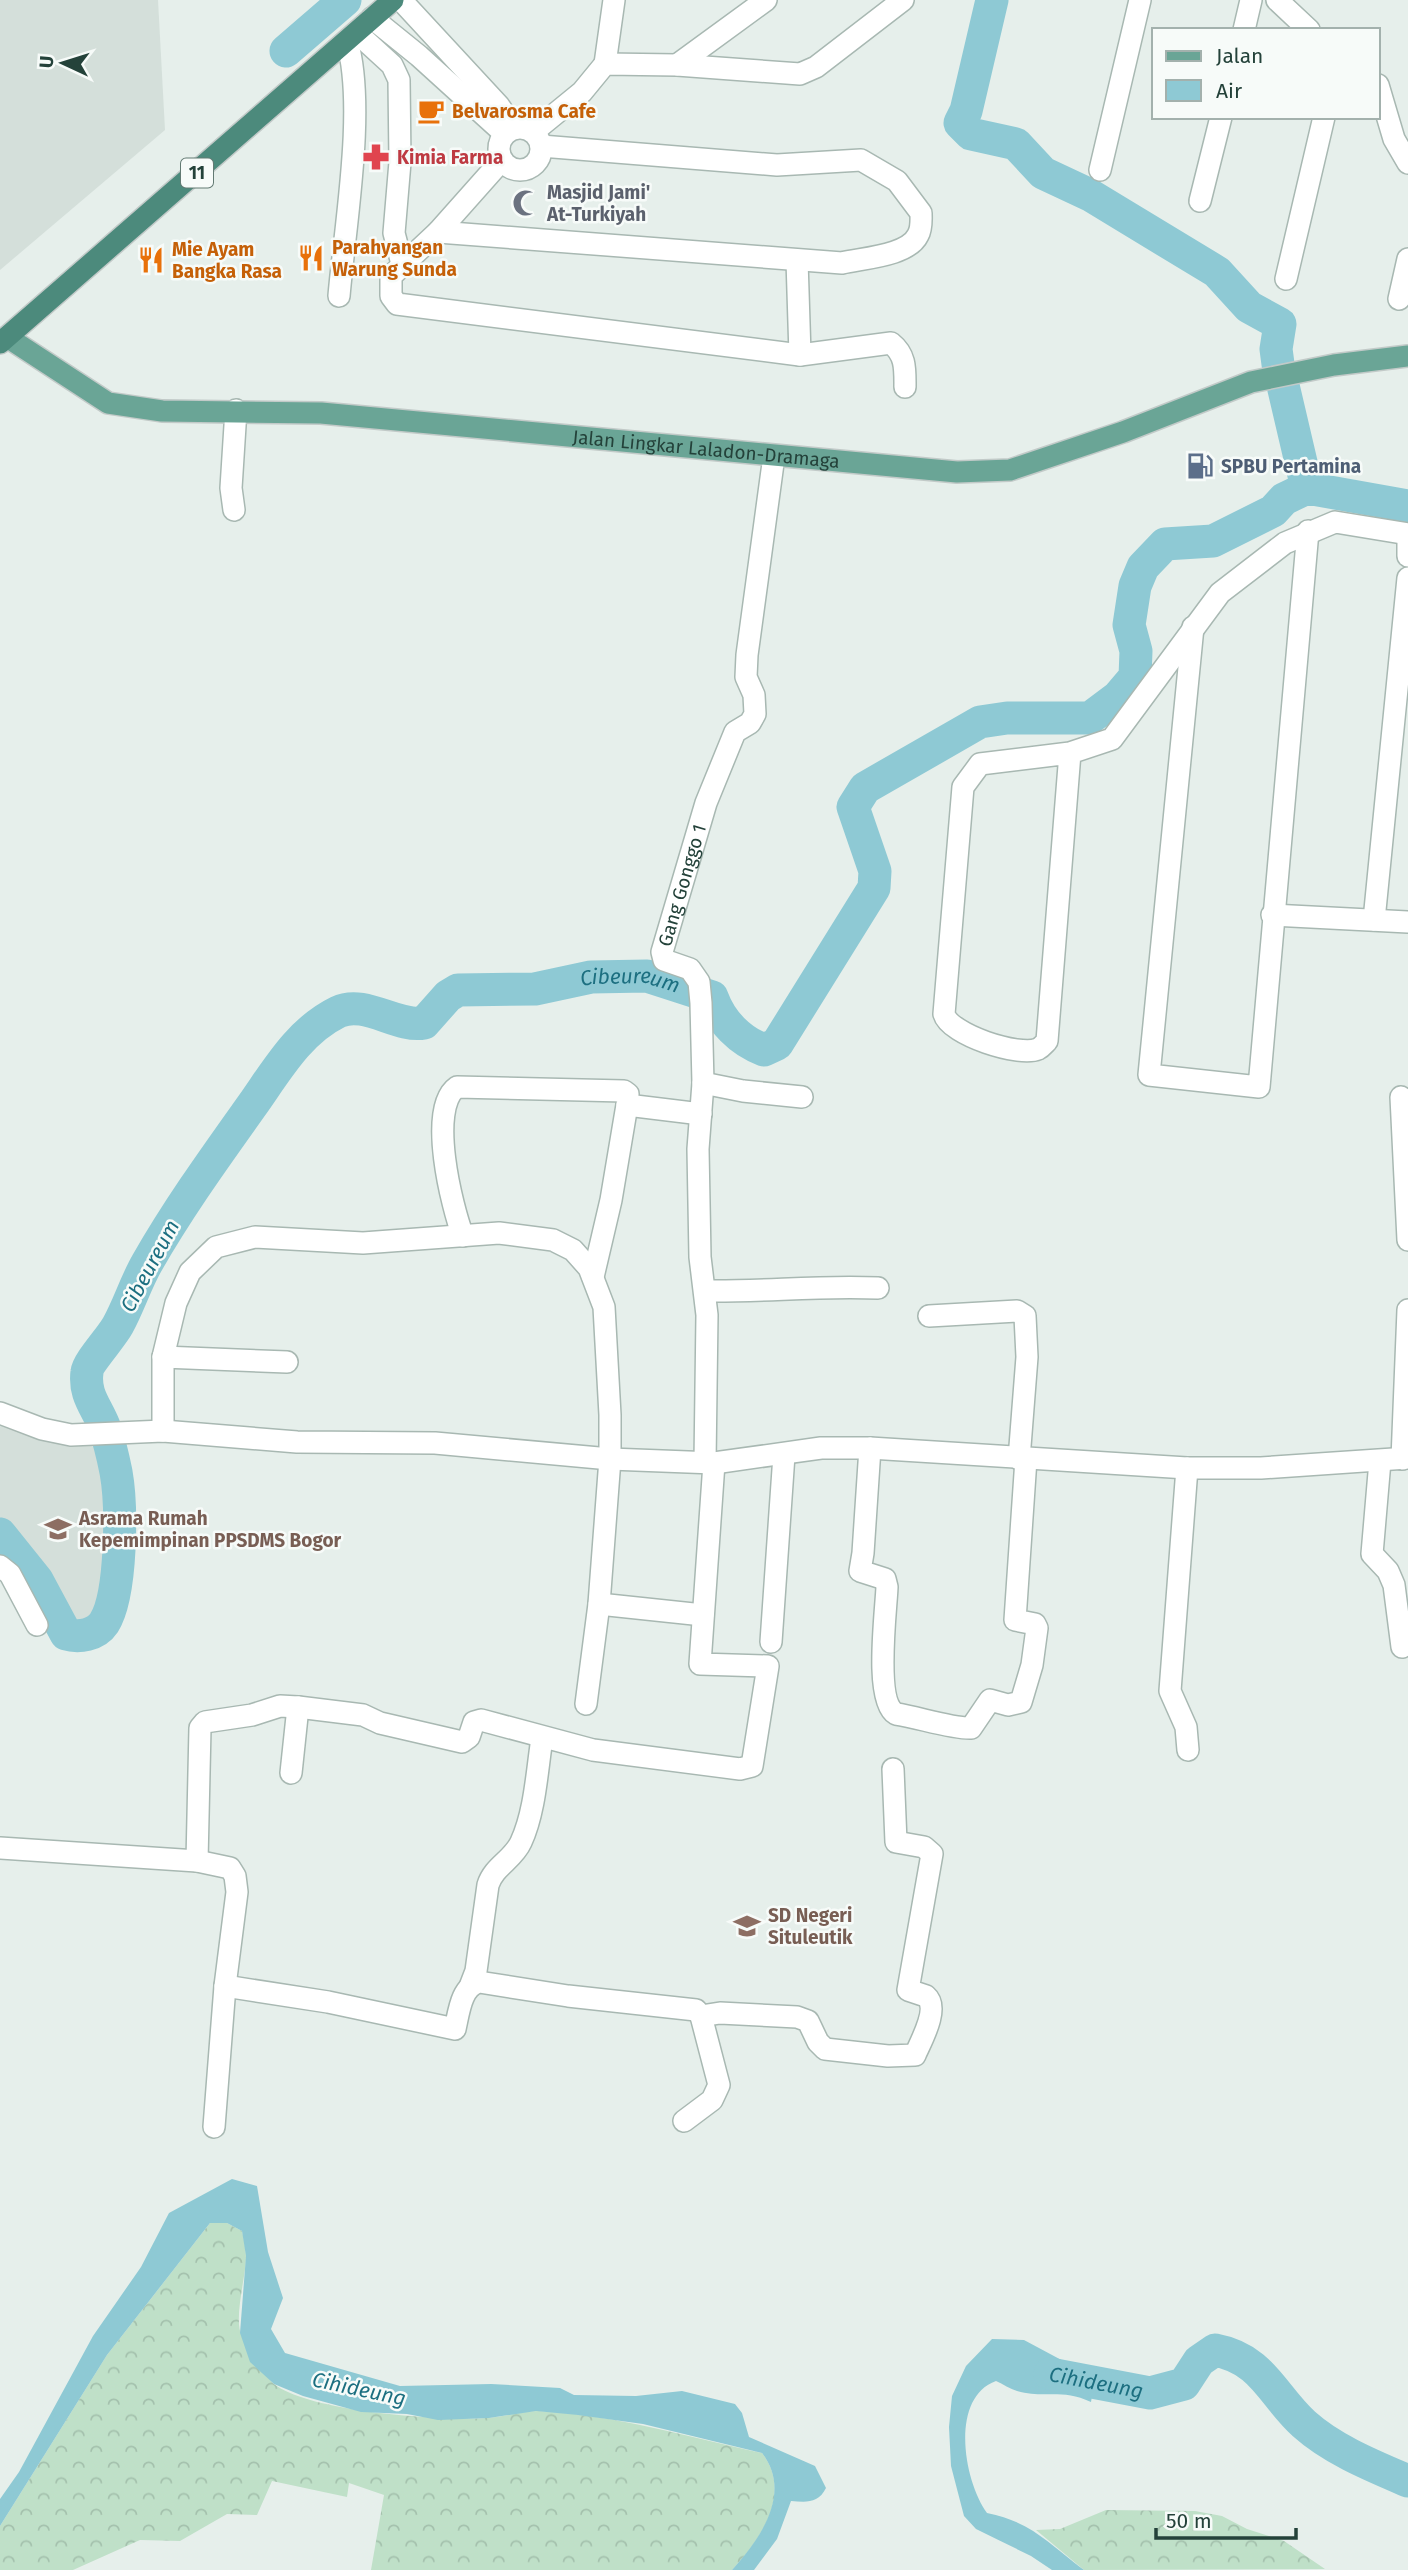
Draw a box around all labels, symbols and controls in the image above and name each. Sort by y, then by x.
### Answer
north arrow [28,28,98,98]
legend [1152,28,1380,119]
text: Jalan [1216,43,1263,69]
text: U [35,55,58,69]
text: Air [1216,78,1242,104]
cafe icon: Belvarosma Cafe [416,96,446,126]
place label: Belvarosma Cafe [452,100,596,123]
pharmacy icon: Kimia Farma [361,142,391,172]
place label: Kimia Farma [397,146,503,169]
road number: 11 [181,158,213,188]
place label: Masjid Jami' At-Turkiyah [546,181,650,226]
mosque icon: Masjid Jami' At-Turkiyah [511,188,541,218]
place label: Parahyangan Warung Sunda [332,236,457,281]
place label: Mie Ayam Bangka Rasa [172,238,282,283]
restaurant icon: Parahyangan Warung Sunda [296,243,326,273]
restaurant icon: Mie Ayam Bangka Rasa [136,245,166,275]
street label: Jalan Lingkar Laladon-Dramaga [571,425,841,473]
fuel station icon: SPBU Pertamina [1185,451,1215,481]
place label: SPBU Pertamina [1221,455,1361,478]
street label: Gang Gonggo 1 [653,821,711,949]
water label: Cibeureum [578,963,683,999]
water label: Cibeureum [115,1215,185,1317]
place label: Asrama Rumah Kepemimpinan PPSDMS Bogor [78,1507,342,1552]
school or university icon: Asrama Rumah Kepemimpinan PPSDMS Bogor [43,1514,73,1544]
place label: SD Negeri Situleutik [768,1904,853,1949]
school or university icon: SD Negeri Situleutik [732,1911,762,1941]
water label: Cihideung [1047,2361,1145,2404]
water label: Cihideung [310,2366,408,2412]
scale bar [1156,2496,1296,2540]
text: 50 m [1166,2508,1212,2534]

